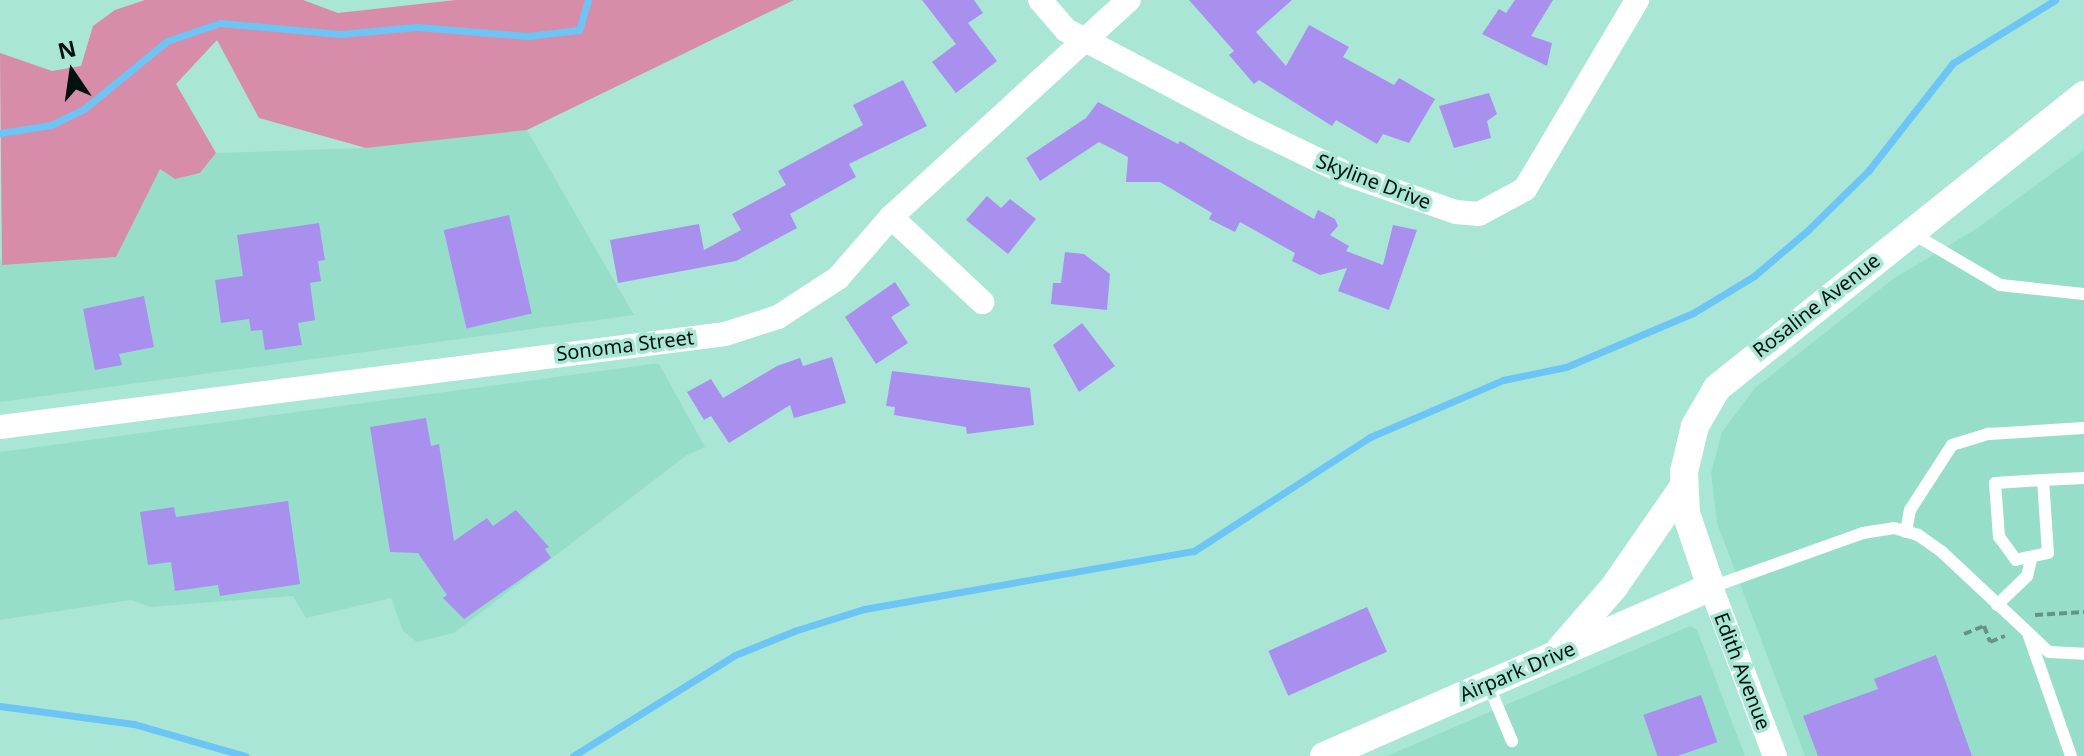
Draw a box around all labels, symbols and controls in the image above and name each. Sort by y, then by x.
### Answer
north arrow [32,32,112,112]
text: N [55,32,79,65]
street label: Skyline Drive [1313,148,1435,214]
street label: Rosaline Avenue [1748,248,1884,362]
street label: Sonoma Street [555,325,695,365]
street label: Edith Avenue [1710,609,1776,733]
street label: Airpark Drive [1456,636,1578,706]

